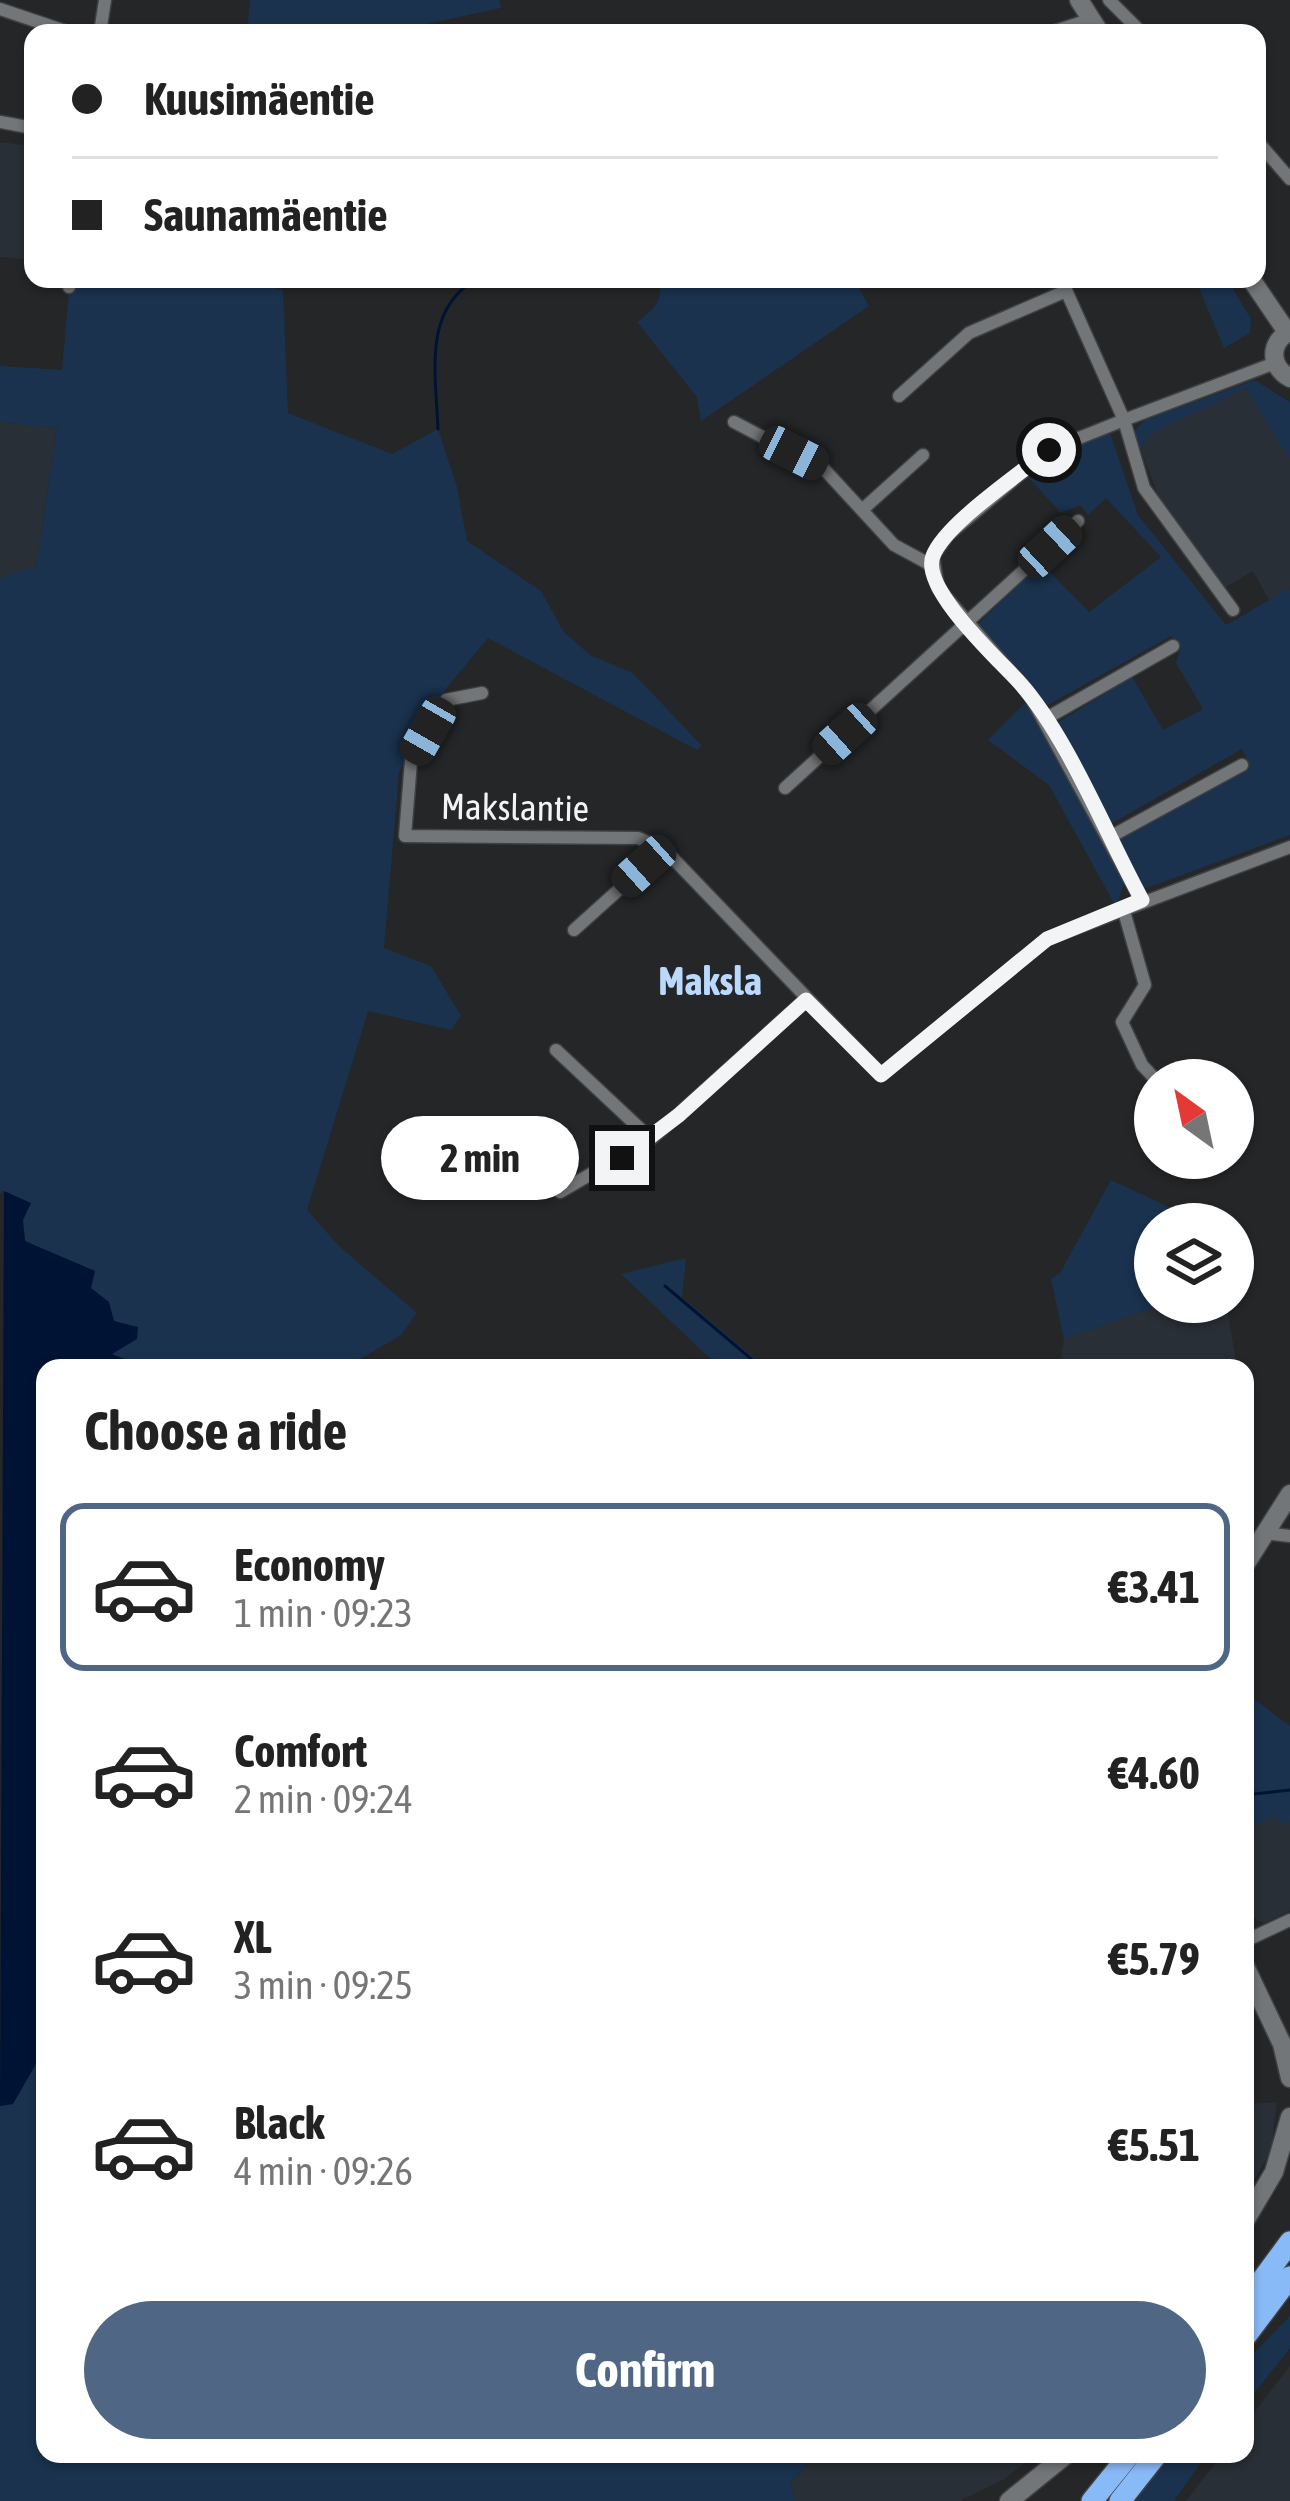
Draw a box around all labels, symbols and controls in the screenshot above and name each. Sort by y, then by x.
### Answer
text: Kuusimäentie [144,73,375,125]
text: Saunamäentie [144,189,388,241]
car [754,421,834,485]
route start [1022,423,1076,477]
car [1011,509,1089,585]
car [394,691,462,771]
car [806,697,884,771]
street label: Makslantie [441,785,589,829]
car [605,829,683,903]
district label: Maksla [658,959,762,1003]
north arrow [1134,1059,1254,1179]
map controls [1134,1059,1254,1323]
callout: 2 min [382,1116,580,1200]
route end [595,1131,649,1185]
text: 2 min [440,1136,520,1180]
button: layers [1134,1203,1254,1323]
text: Choose a ride [84,1400,347,1461]
icon: car [90,1533,198,1641]
text: Economy [234,1539,385,1591]
text: €3.41 [1108,1561,1200,1613]
text: 1 min · 09:23 [234,1591,413,1635]
icon: car [90,1719,198,1827]
text: Comfort [234,1725,367,1777]
text: €4.60 [1108,1747,1200,1799]
text: 2 min · 09:24 [234,1777,413,1821]
icon: car [90,1905,198,2013]
text: XL [234,1911,272,1963]
text: €5.79 [1108,1933,1200,1985]
text: 3 min · 09:25 [234,1963,413,2007]
icon: car [90,2091,198,2199]
text: Black [234,2097,325,2149]
text: €5.51 [1108,2119,1200,2171]
text: 4 min · 09:26 [234,2149,413,2193]
button: Confirm [84,2301,1206,2439]

